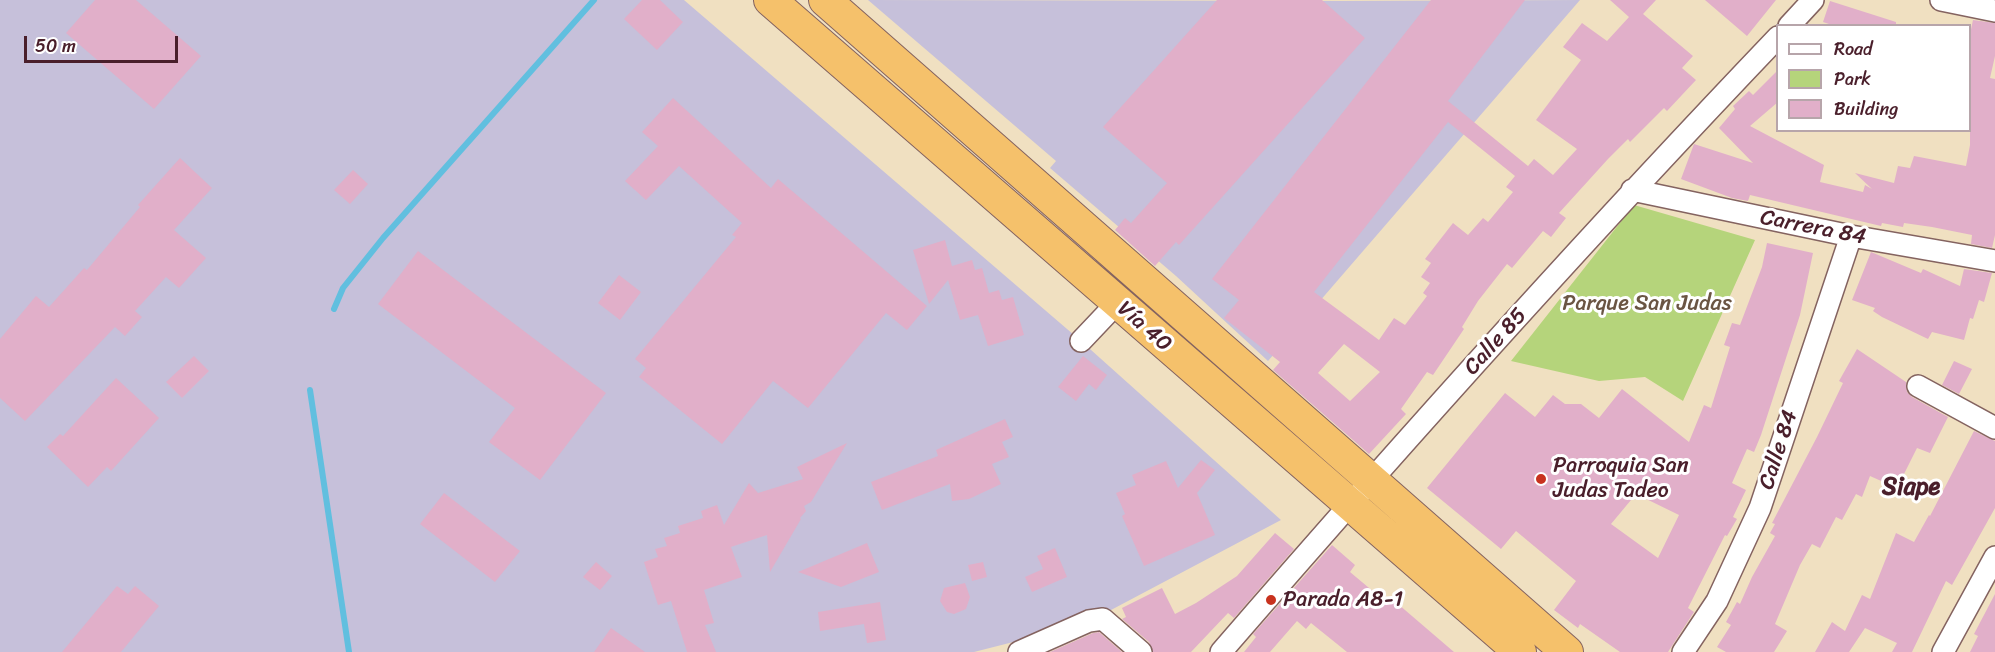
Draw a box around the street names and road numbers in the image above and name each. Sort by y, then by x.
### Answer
street label: Carrera 84 [1758,205,1868,251]
street label: Vía 40 [1111,296,1177,358]
street label: Calle 85 [1459,303,1533,381]
street label: Calle 84 [1754,407,1804,493]

